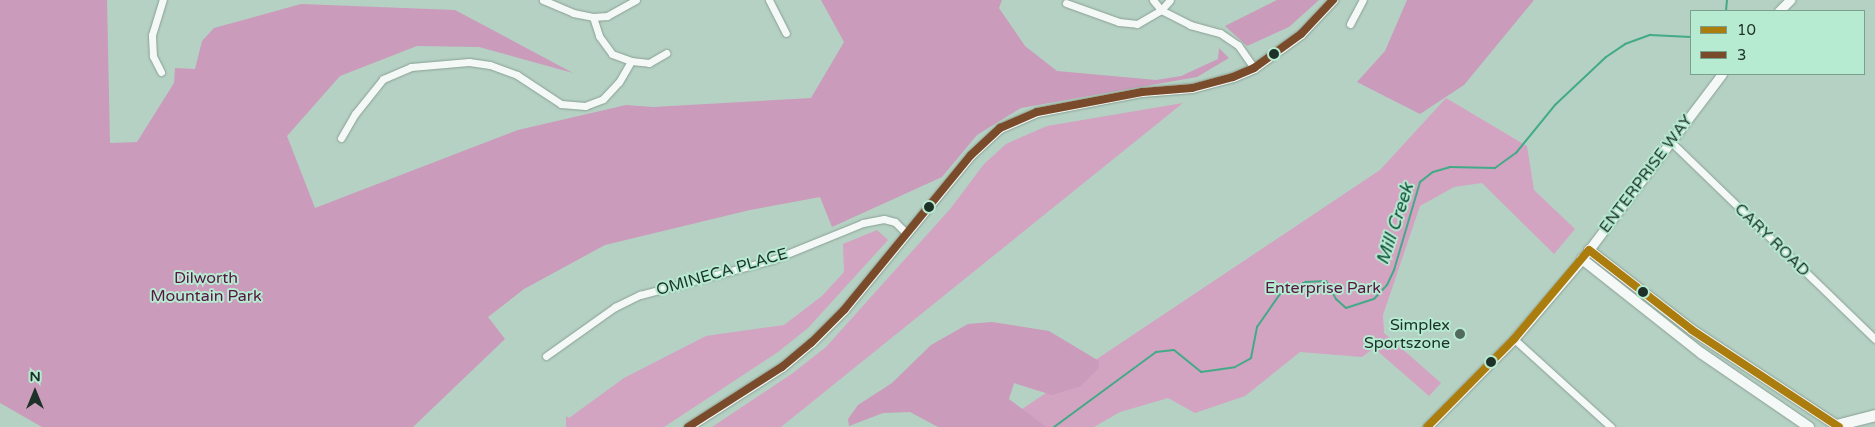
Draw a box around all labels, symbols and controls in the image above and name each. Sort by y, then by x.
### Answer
legend [1690,10,1865,75]
text: 10 [1737,21,1756,39]
text: 3 [1737,46,1746,64]
unlabelled marker [1269,49,1279,59]
street label: ENTERPRISE WAY [1595,111,1697,237]
water label: Mill Creek [1372,180,1418,268]
street label: CARY ROAD [1730,199,1814,281]
unlabelled marker [924,202,934,212]
street label: OMINECA PLACE [654,244,790,300]
park label: Dilworth Mountain Park [150,268,262,306]
park label: Enterprise Park [1265,278,1381,298]
unlabelled marker [1638,287,1648,297]
place label: Simplex Sportszone [1364,315,1450,353]
marker: Simplex Sportszone [1454,328,1466,340]
unlabelled marker [1486,357,1496,367]
north arrow [10,367,60,417]
text: N [29,368,41,385]

